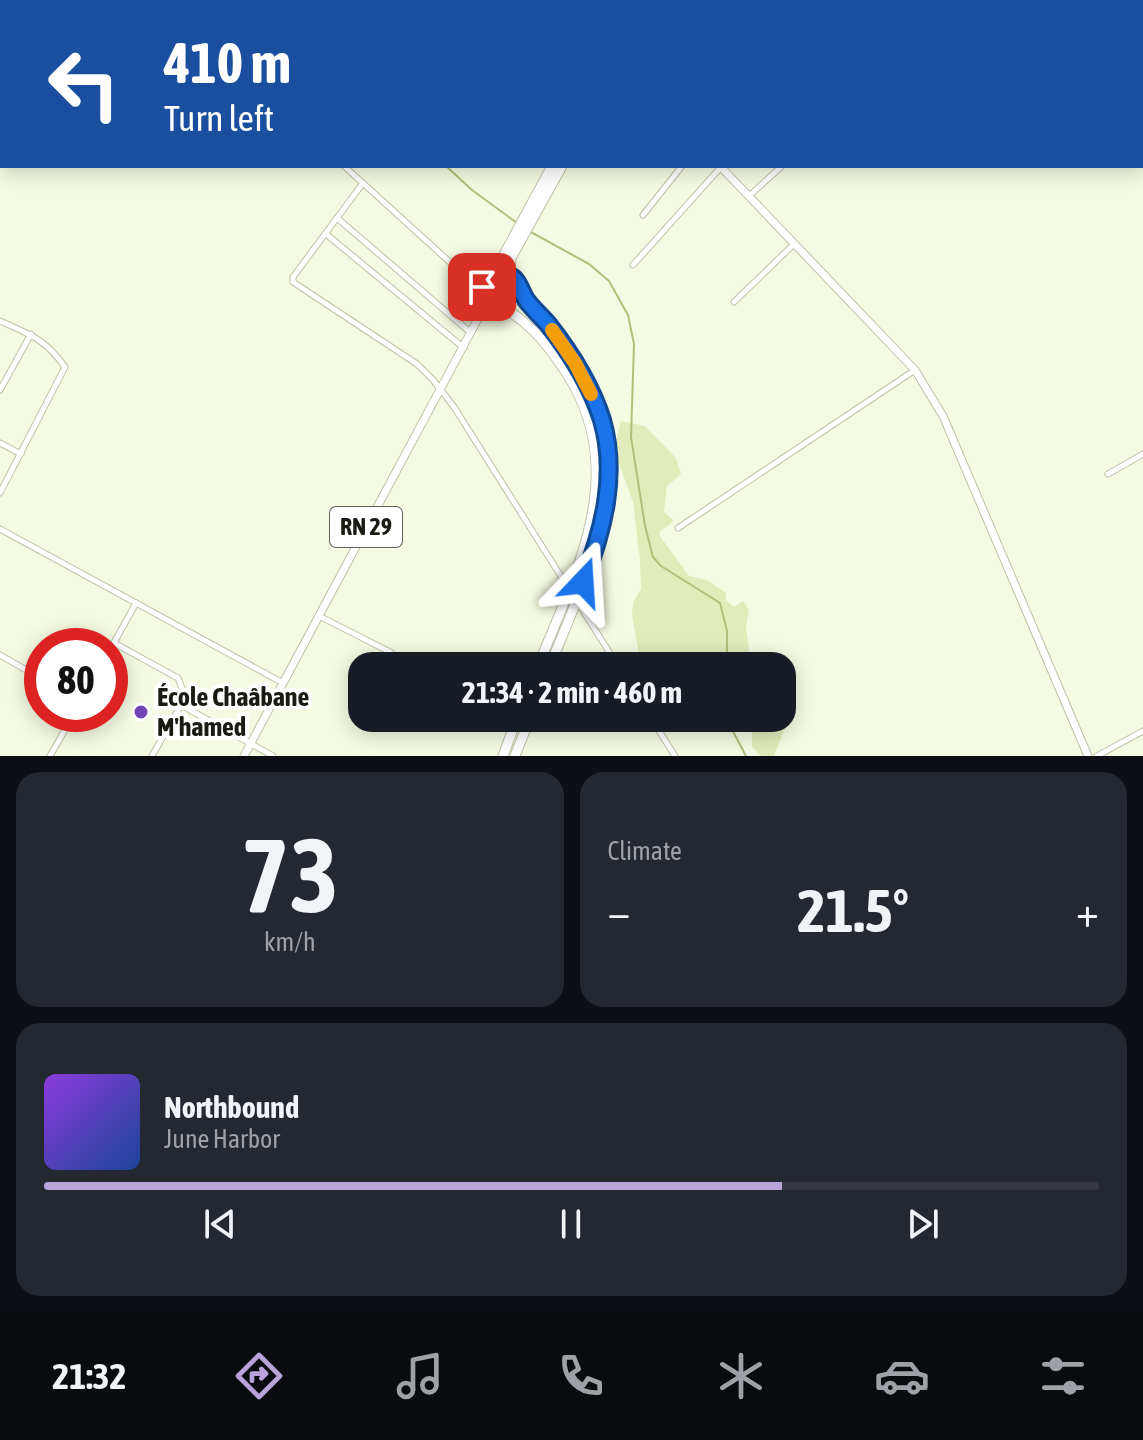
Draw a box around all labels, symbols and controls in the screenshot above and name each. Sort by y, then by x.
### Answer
text: 410 m [164,31,291,95]
icon: left [32,32,136,136]
text: Turn left [164,97,274,139]
pin [448,253,516,321]
icon: arrive [460,265,504,309]
road number: RN 29 [330,507,402,547]
position arrow [541,540,625,624]
speed limit sign: 80 [24,628,128,732]
text: 21:34 · 2 min · 460 m [462,675,682,709]
place label: École Chaâbane M'hamed [157,682,309,742]
marker: École Chaâbane M'hamed [132,703,150,721]
text: 73 [241,815,339,934]
text: Climate [608,836,682,866]
text: 21.5° [797,876,909,945]
text: − [608,886,630,936]
text: + [1076,886,1099,936]
text: km/h [264,927,316,957]
text: Northbound [164,1090,299,1124]
text: June Harbor [164,1124,280,1154]
icon: previous [198,1202,242,1246]
icon: pause [549,1202,593,1246]
icon: next [901,1202,945,1246]
icon: directions [231,1348,287,1404]
icon: music [392,1348,448,1404]
icon: phone [553,1348,609,1404]
icon: climate [713,1348,769,1404]
icon: car [874,1348,930,1404]
icon: filters [1035,1348,1091,1404]
text: 21:32 [52,1355,126,1397]

